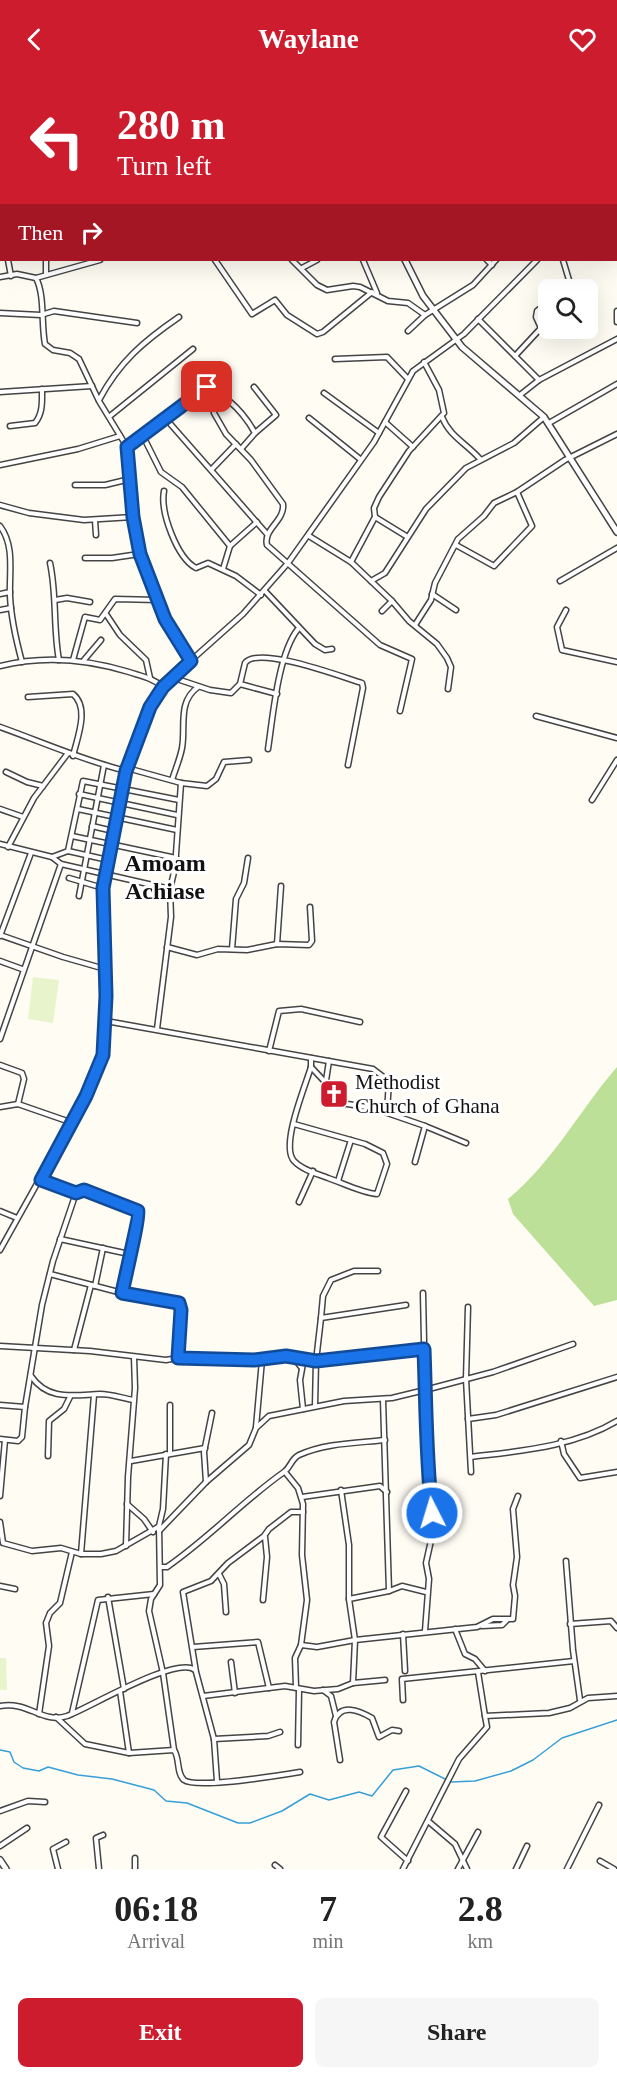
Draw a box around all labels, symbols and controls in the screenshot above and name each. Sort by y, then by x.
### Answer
icon: back [18,23,51,56]
icon: heart [566,23,599,56]
text: Waylane [258,24,359,54]
icon: left [18,102,96,180]
text: 280 m [117,102,226,148]
text: Turn left [117,151,211,181]
icon: right [75,216,108,249]
text: Then [18,220,63,245]
map controls [538,279,598,339]
button: search [538,279,598,339]
pin [181,361,232,412]
icon: arrive [190,370,223,403]
district label: Amoam Achiase [124,850,206,904]
place label: Methodist Church of Ghana [355,1070,500,1118]
church icon: Methodist Church of Ghana [318,1078,350,1110]
position arrow [400,1481,464,1545]
text: 06:18 [114,1889,198,1929]
text: 7 [319,1889,337,1929]
text: 2.8 [458,1889,503,1929]
text: Arrival [127,1930,185,1952]
text: min [312,1930,344,1952]
text: km [468,1930,493,1952]
button: Exit [18,1998,303,2067]
button: Share [315,1998,599,2067]

